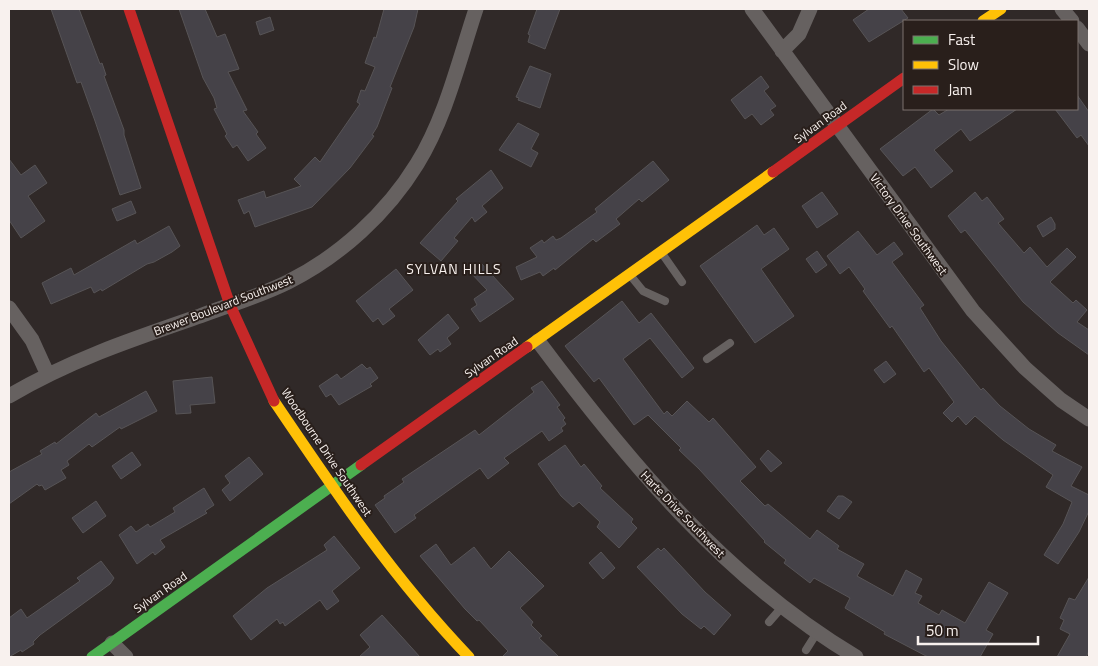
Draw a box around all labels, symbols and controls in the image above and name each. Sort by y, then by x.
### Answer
legend [903,20,1078,110]
text: Fast [948,28,976,51]
text: Slow [948,53,979,76]
text: Jam [948,78,972,101]
street label: Sylvan Road [789,96,851,148]
street label: Victory Drive Southwest [866,169,953,279]
district label: SYLVAN HILLS [406,258,502,279]
street label: Brewer Boulevard Southwest [151,269,296,340]
street label: Sylvan Road [460,332,522,382]
street label: Woodbourne Drive Southwest [277,384,378,521]
street label: Harte Drive Southwest [636,466,730,562]
street label: Sylvan Road [129,567,191,617]
scale bar [918,614,1038,646]
text: 50 m [926,619,959,642]

